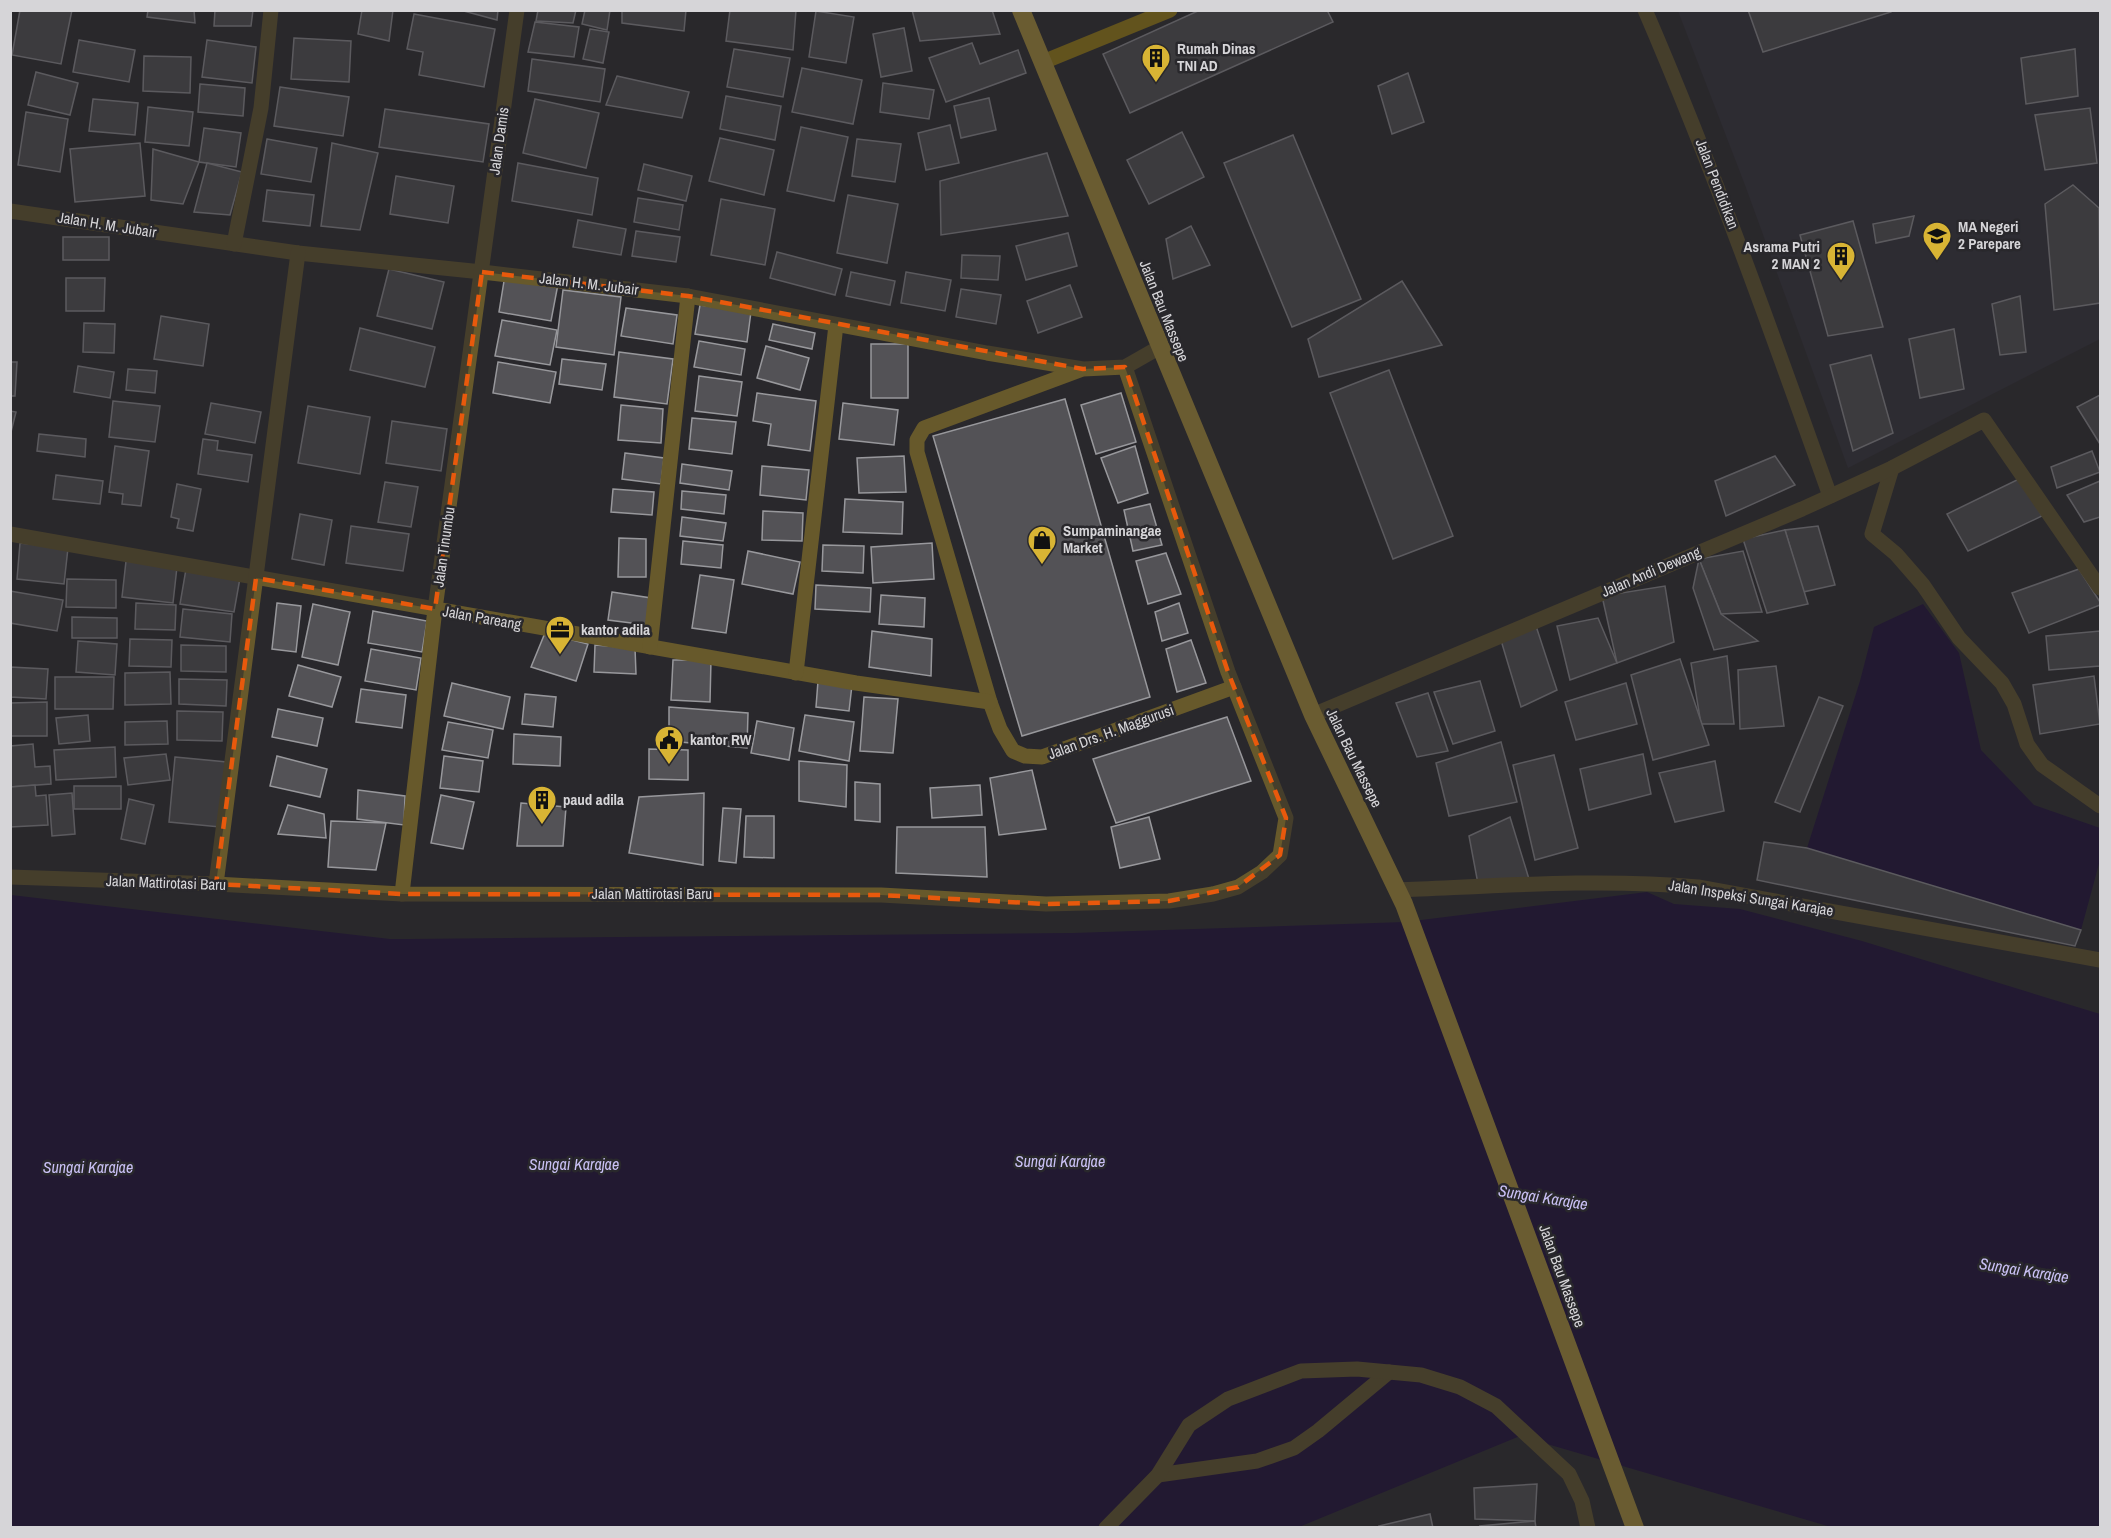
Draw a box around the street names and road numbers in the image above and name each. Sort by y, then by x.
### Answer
street label: Jalan Damis [483,106,514,176]
street label: Jalan Pendidikan [1691,136,1744,232]
street label: Jalan H. M. Jubair [56,206,158,243]
street label: Jalan Bau Massepe [1134,257,1194,365]
street label: Jalan H. M. Jubair [538,267,640,300]
street label: Jalan Tinumbu [427,505,460,588]
street label: Jalan Andi Dewang [1598,541,1704,602]
street label: Jalan Pareang [441,600,523,635]
street label: Jalan Drs. H. Maggurusi [1045,699,1177,764]
street label: Jalan Bau Massepe [1321,705,1388,811]
street label: Jalan Mattirotasi Baru [106,870,227,895]
street label: Jalan Inspeksi Sungai Karajae [1667,874,1835,921]
street label: Jalan Mattirotasi Baru [592,883,712,904]
street label: Jalan Bau Massepe [1534,1221,1591,1330]

